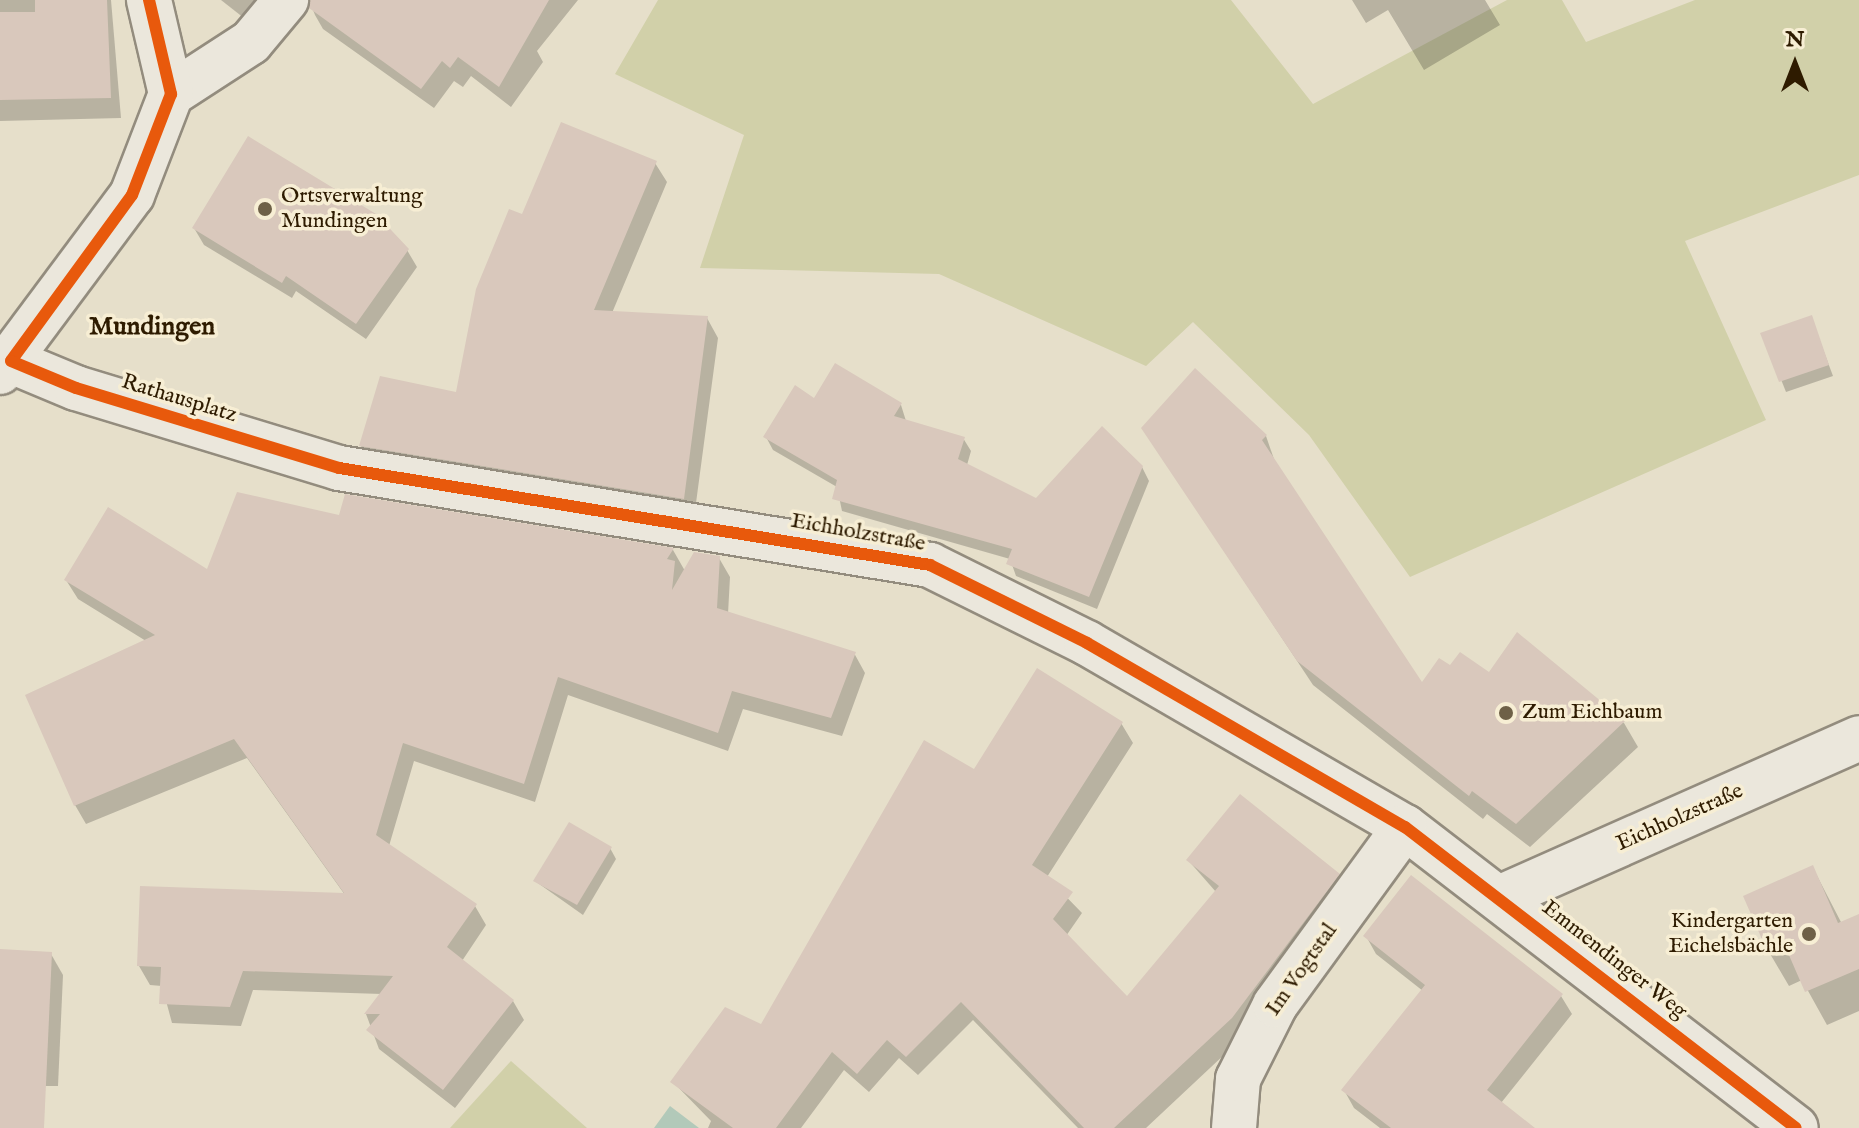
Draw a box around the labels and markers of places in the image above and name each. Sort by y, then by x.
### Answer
place label: Ortsverwaltung Mundingen [281,183,423,234]
marker: Ortsverwaltung Mundingen [256,200,274,218]
place label: Zum Eichbaum [1522,700,1663,726]
marker: Zum Eichbaum [1497,704,1515,722]
place label: Kindergarten Eichelsbächle [1669,908,1793,960]
marker: Kindergarten Eichelsbächle [1800,925,1818,943]

